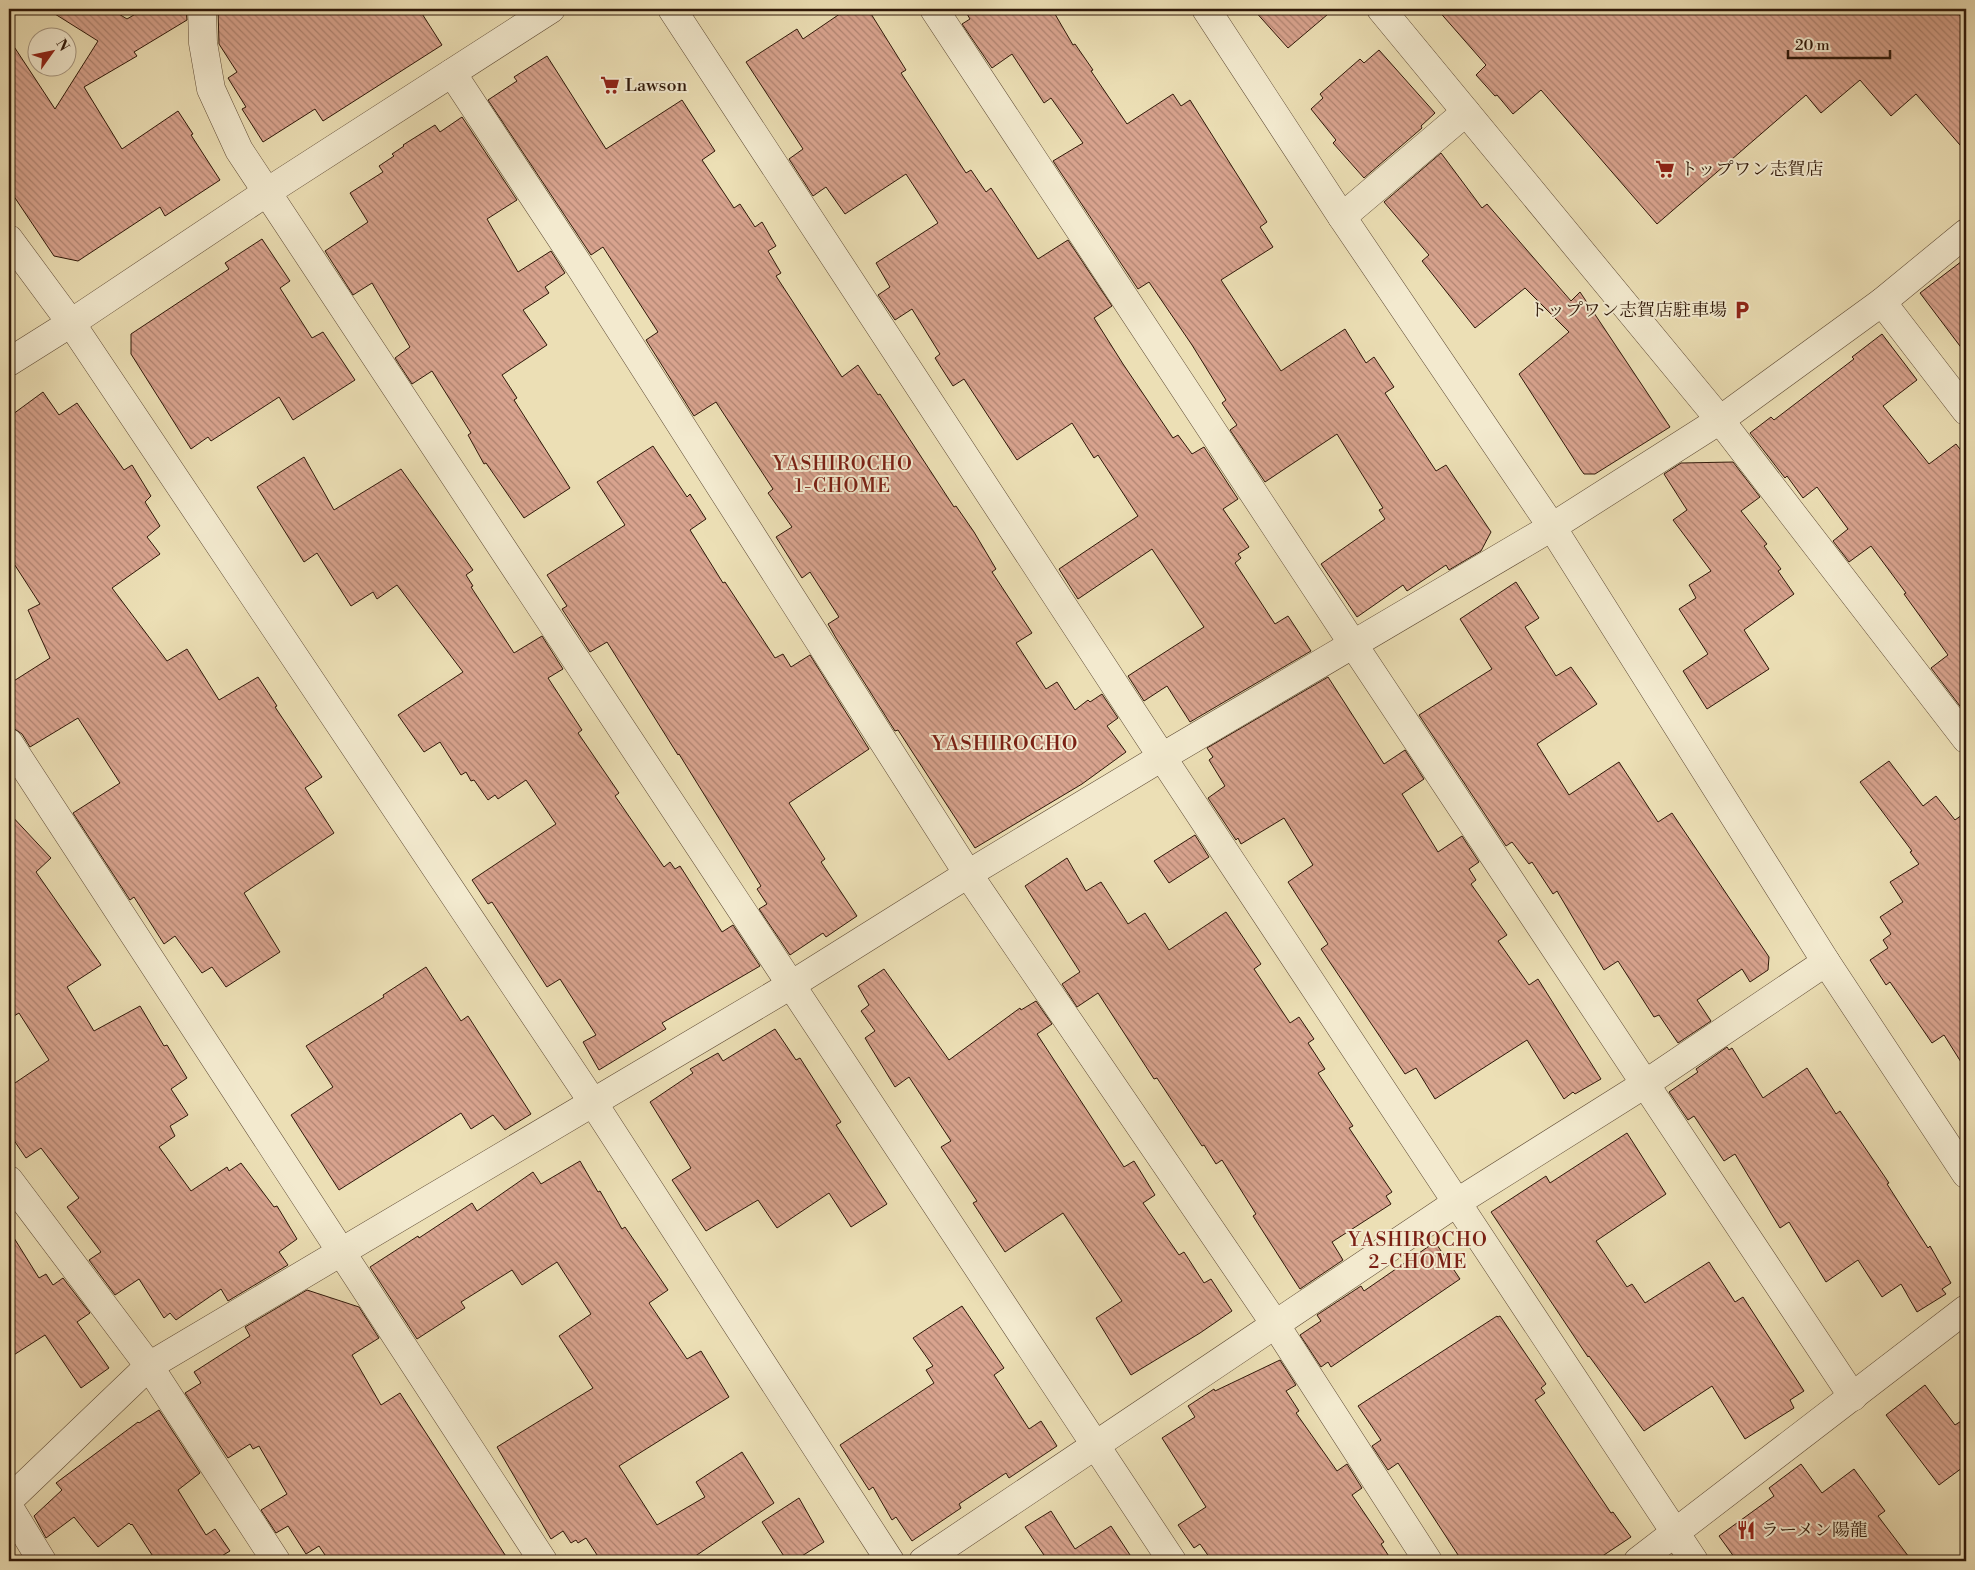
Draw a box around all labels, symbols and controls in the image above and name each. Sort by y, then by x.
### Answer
north arrow [28,28,78,78]
scale bar [1788,28,1890,60]
text: N [51,36,73,55]
text: 20 m [1795,36,1830,55]
supermarket icon: Lawson [599,74,621,96]
place label: Lawson [625,74,688,97]
supermarket icon: トップワン志賀店 [1654,158,1676,180]
place label: トップワン志賀店 [1680,158,1823,181]
place label: トップワン志賀店駐車場 [1530,299,1727,322]
parking icon: トップワン志賀店駐車場 [1731,299,1753,321]
district label: YASHIROCHO 1-CHOME [772,452,913,498]
district label: YASHIROCHO [931,732,1078,757]
district label: YASHIROCHO 2-CHOME [1347,1228,1488,1274]
restaurant icon: ラーメン陽龍 [1735,1519,1757,1541]
place label: ラーメン陽龍 [1761,1519,1868,1542]

